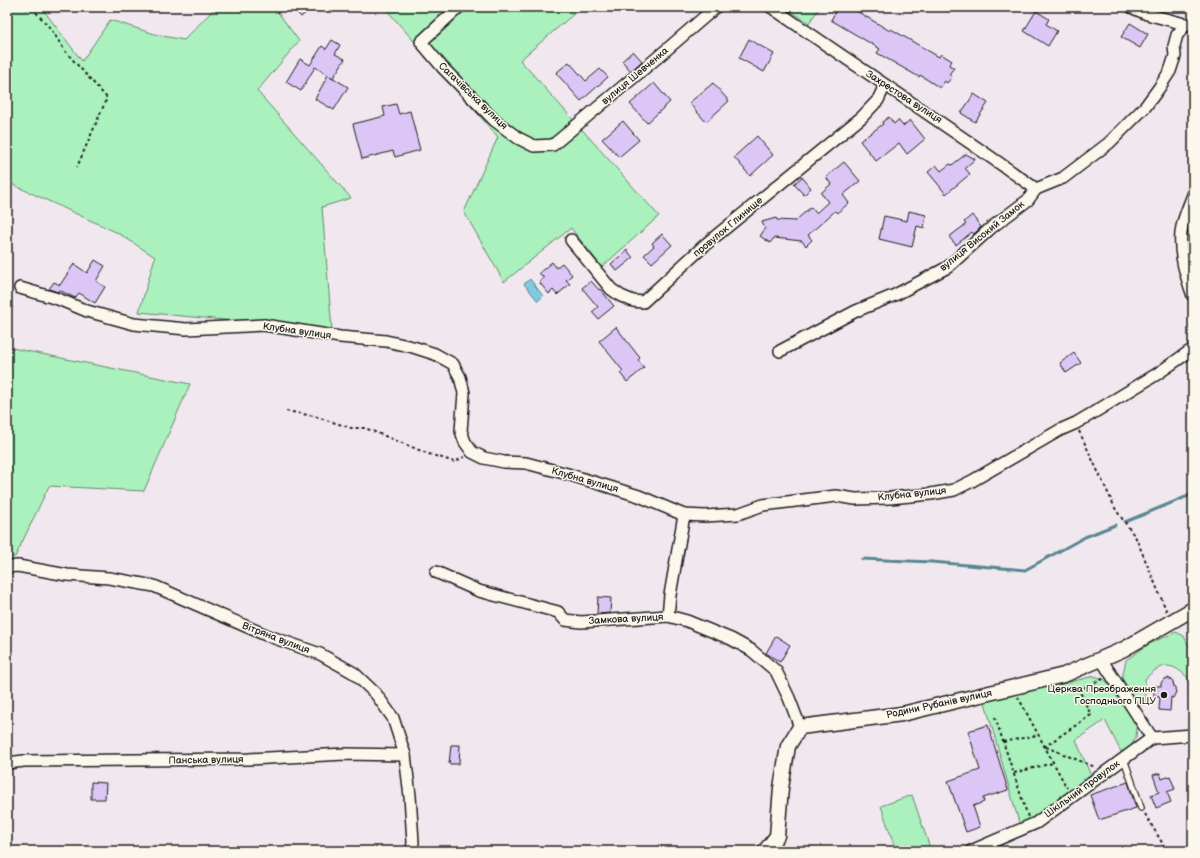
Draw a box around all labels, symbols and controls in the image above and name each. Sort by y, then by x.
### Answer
street label: вулиця Шевченка [599,45,671,107]
street label: Сагачівська вулиця [436,60,510,132]
street label: Захрестова вулиця [864,68,945,126]
street label: провулок Глинище [691,194,766,260]
street label: вулиця Високий Замок [937,198,1027,274]
street label: Клубна вулиця [262,320,332,342]
street label: Клубна вулиця [550,465,620,495]
street label: Клубна вулиця [877,484,947,504]
street label: Замкова вулиця [588,611,664,627]
street label: Вітряна вулиця [240,620,312,657]
place label: Церква Преображення Господнього ПЦУ [1048,683,1156,707]
street label: Родини Рубанів вулиця [885,687,993,721]
marker: Церква Преображення Господнього ПЦУ [1159,690,1169,700]
street label: Панська вулиця [168,753,244,767]
street label: Шкільний провулок [1042,757,1123,820]

